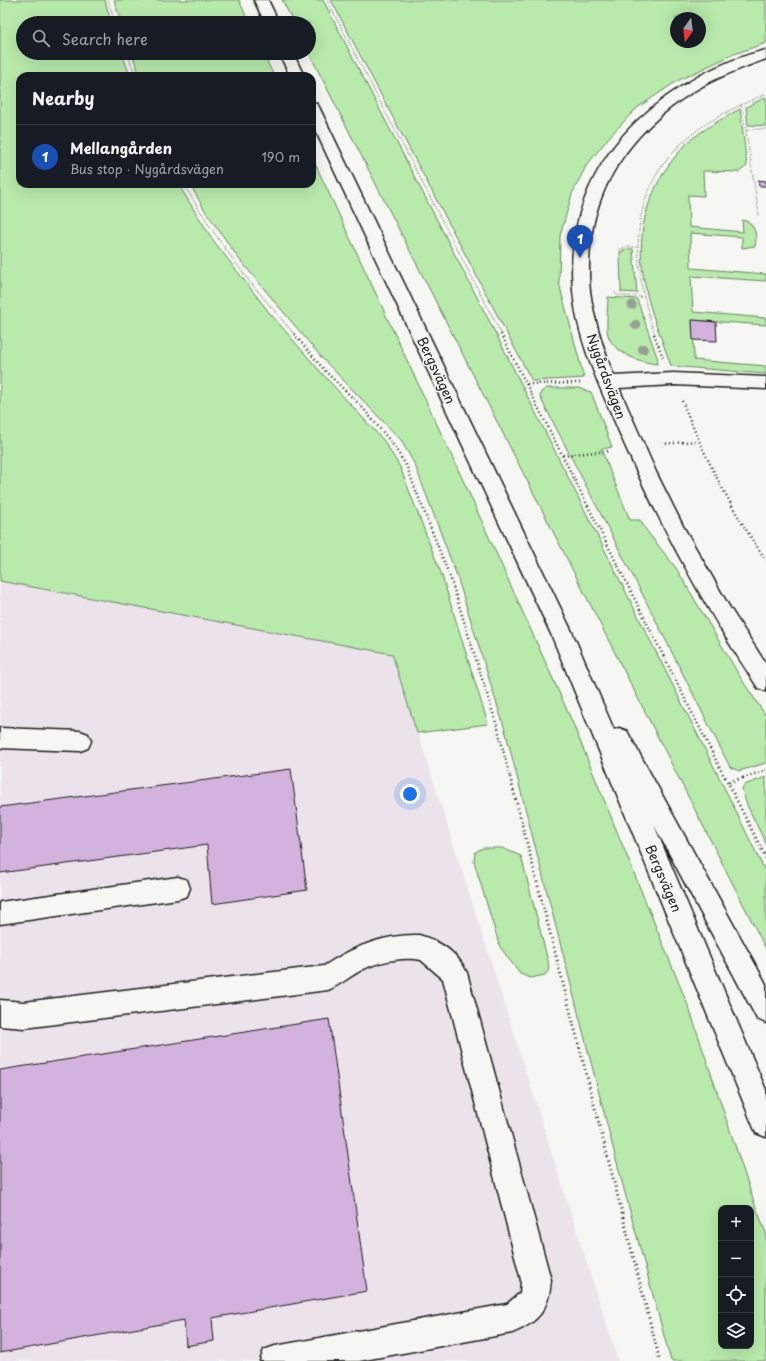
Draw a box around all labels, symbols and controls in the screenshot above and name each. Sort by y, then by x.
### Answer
north arrow [670,12,706,48]
search box [16,16,316,60]
icon: search [30,27,52,49]
text: Search here [62,27,148,50]
text: Nearby [32,85,94,111]
text: Mellangården [70,136,172,159]
text: 1 [42,147,48,166]
text: 190 m [261,147,300,166]
text: Bus stop · Nygårdsvägen [70,159,224,178]
pin: 1 [567,225,593,258]
street label: Nygårdsvägen [583,331,631,421]
street label: Bergsvägen [413,333,461,407]
your location [400,784,420,804]
street label: Bergsvägen [641,841,687,915]
map controls [718,1205,754,1349]
button: + [718,1205,754,1241]
button: − [718,1241,754,1277]
button: locate [718,1277,754,1313]
button: layers [718,1313,754,1349]

